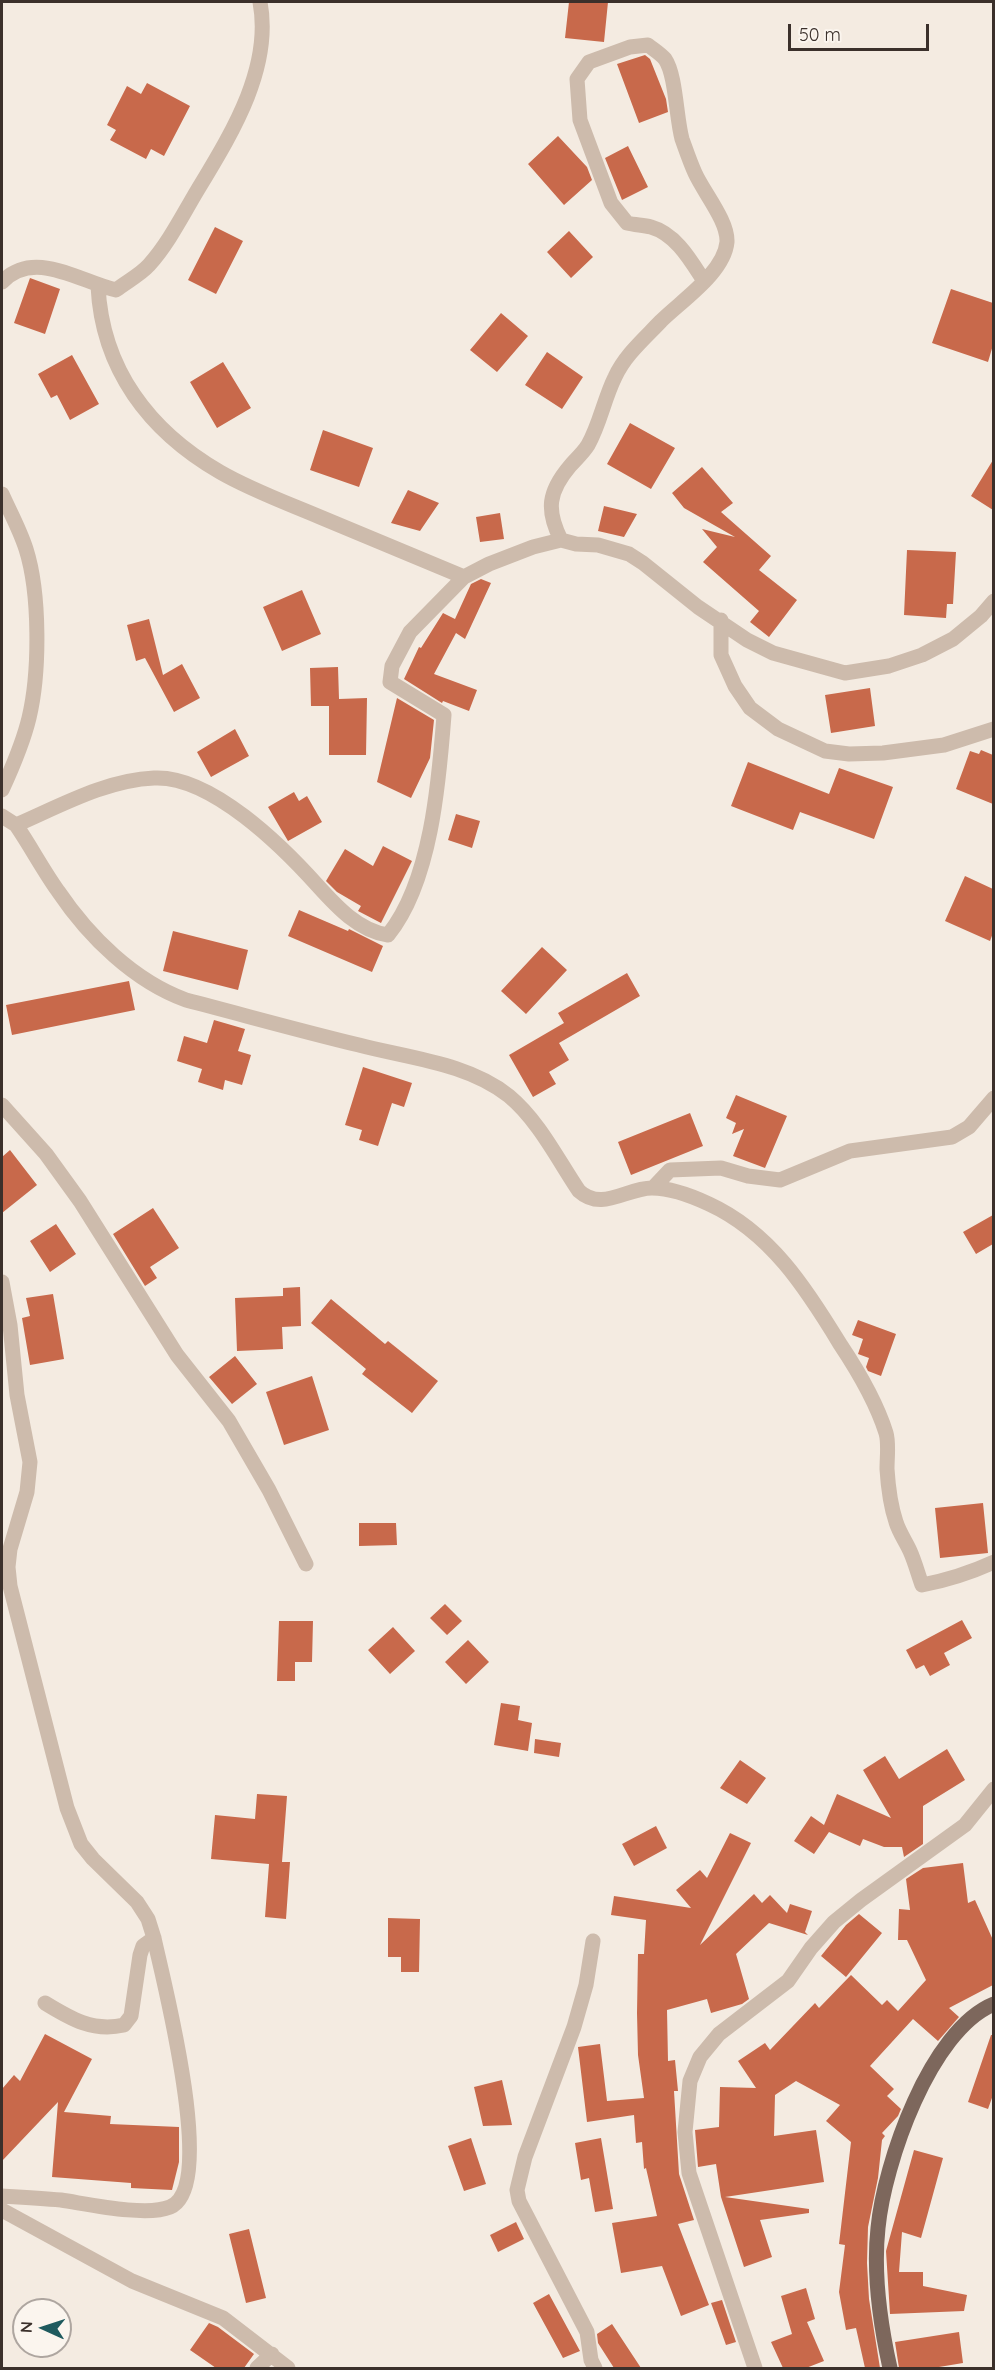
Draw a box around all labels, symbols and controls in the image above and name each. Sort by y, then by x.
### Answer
scale bar [791,12,932,50]
text: 50 m [799,23,841,46]
north arrow [12,2298,72,2358]
text: N [16,2321,36,2334]

